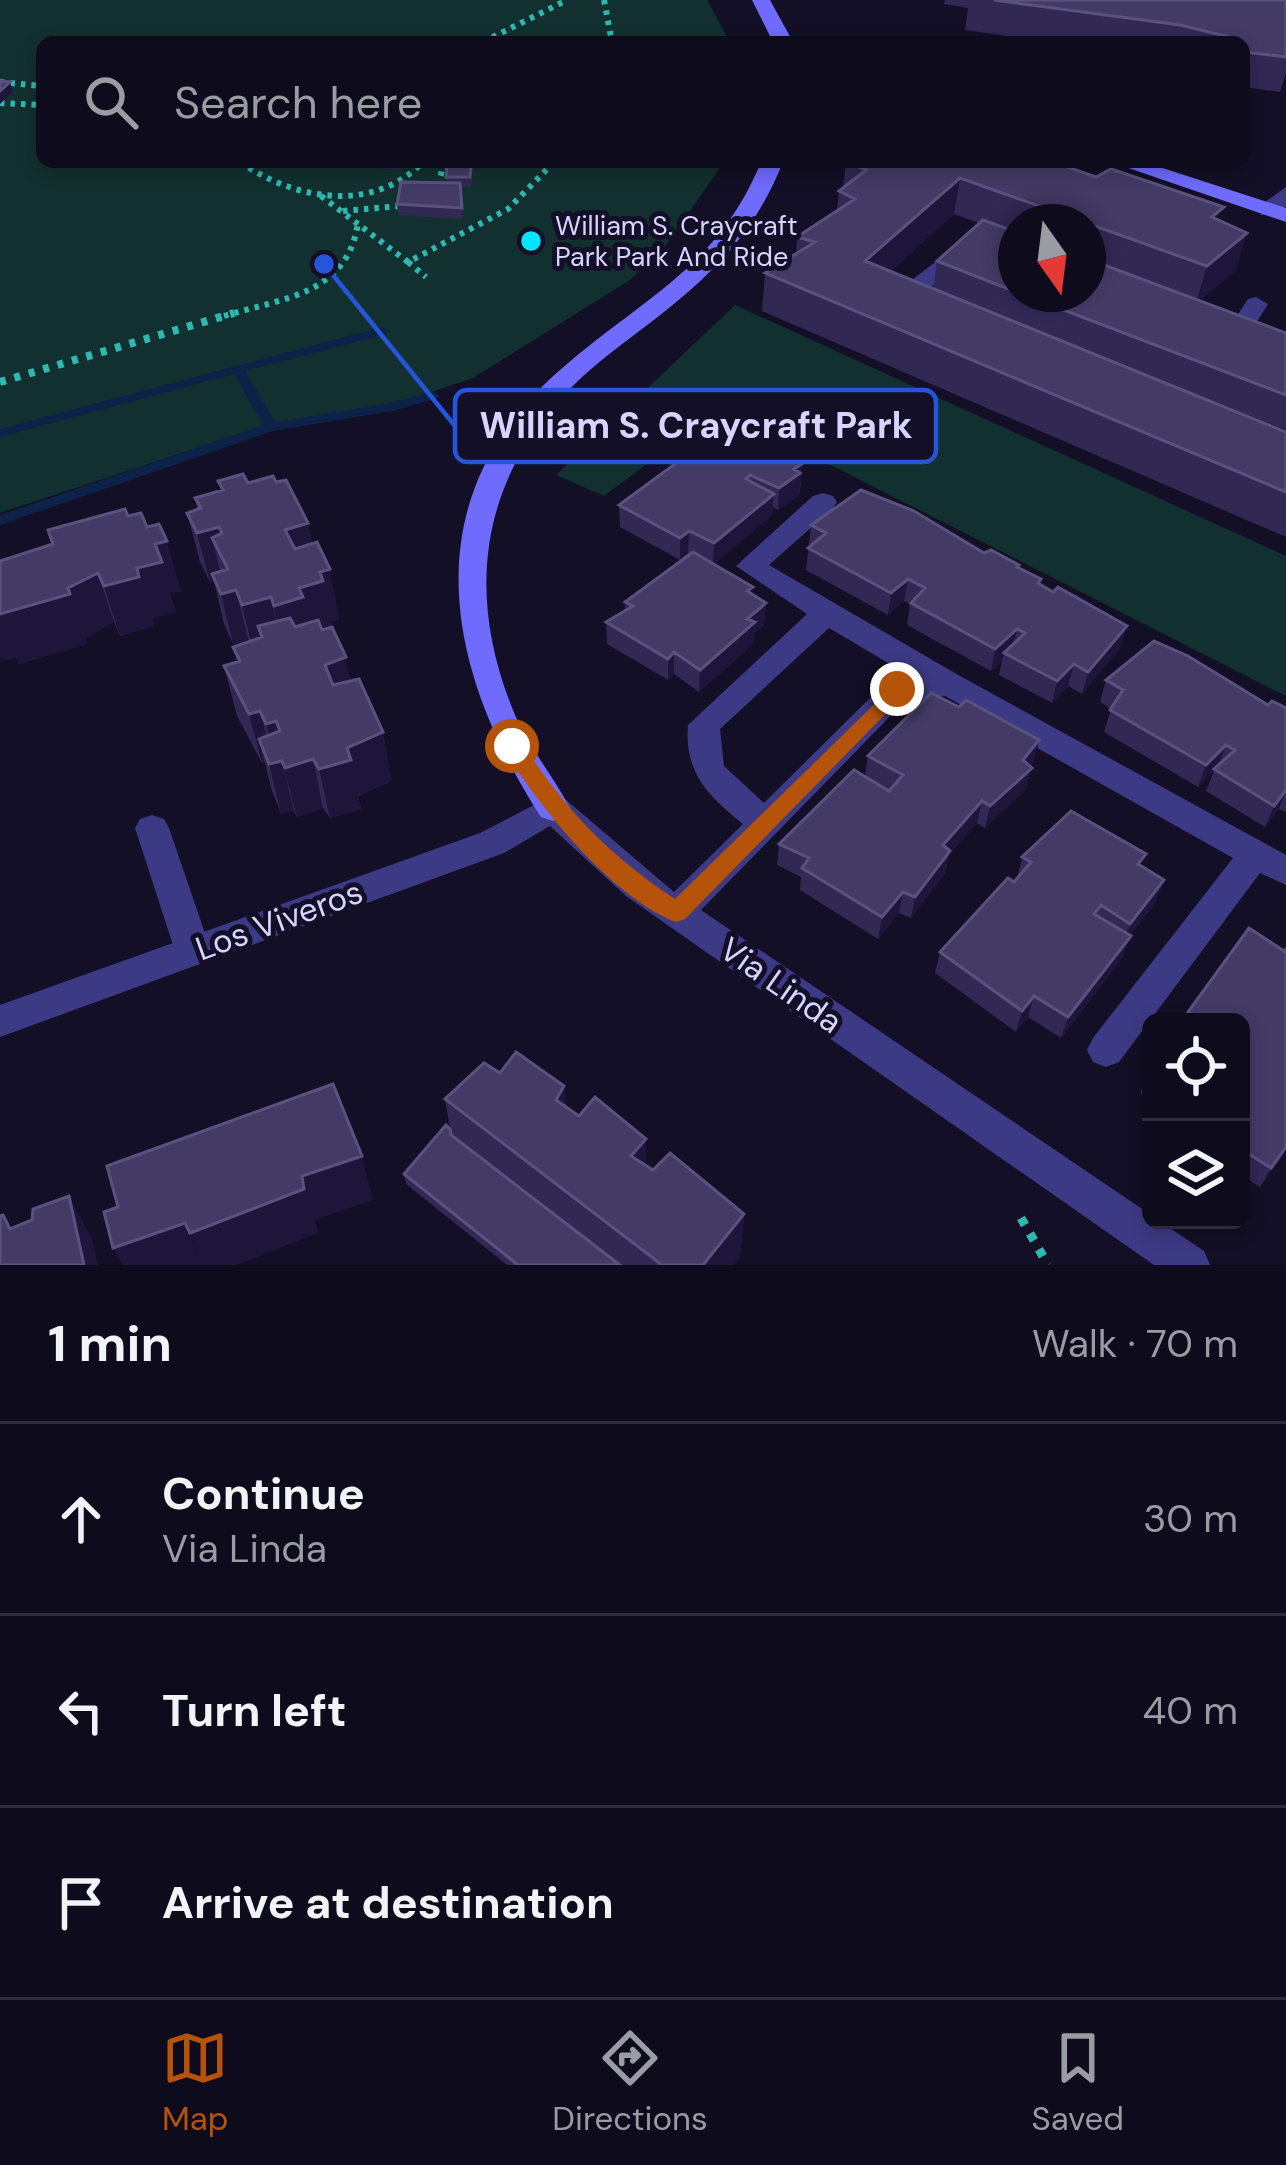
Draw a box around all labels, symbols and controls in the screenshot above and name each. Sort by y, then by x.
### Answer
search box [36,36,1250,168]
icon: search [78,69,144,135]
text: Search here [174,73,422,132]
north arrow [998,204,1106,312]
place label: William S. Craycraft Park Park And Ride [555,208,798,274]
marker: William S. Craycraft Park Park And Ride [518,228,544,254]
callout: William S. Craycraft Park [455,390,936,462]
text: William S. Craycraft Park [480,402,913,449]
route end [870,662,924,716]
route start [485,719,539,773]
street label: Los Viveros [190,870,368,970]
street label: Via Linda [711,927,851,1043]
map controls [1142,1013,1250,1229]
button: locate [1142,1013,1250,1121]
button: layers [1142,1121,1250,1229]
text: 1 min [48,1310,172,1377]
text: Walk · 70 m [1032,1318,1238,1369]
text: Continue [162,1464,365,1523]
icon: ahead [48,1486,114,1552]
text: 30 m [1143,1493,1238,1544]
text: Via Linda [162,1523,327,1574]
icon: left [48,1678,114,1744]
text: Turn left [162,1681,346,1740]
text: 40 m [1143,1685,1238,1736]
icon: arrive [48,1870,114,1936]
text: Arrive at destination [162,1873,614,1932]
tab: Map [162,2025,228,2140]
tab: Directions [552,2025,708,2140]
tab: Saved [1032,2025,1124,2140]

